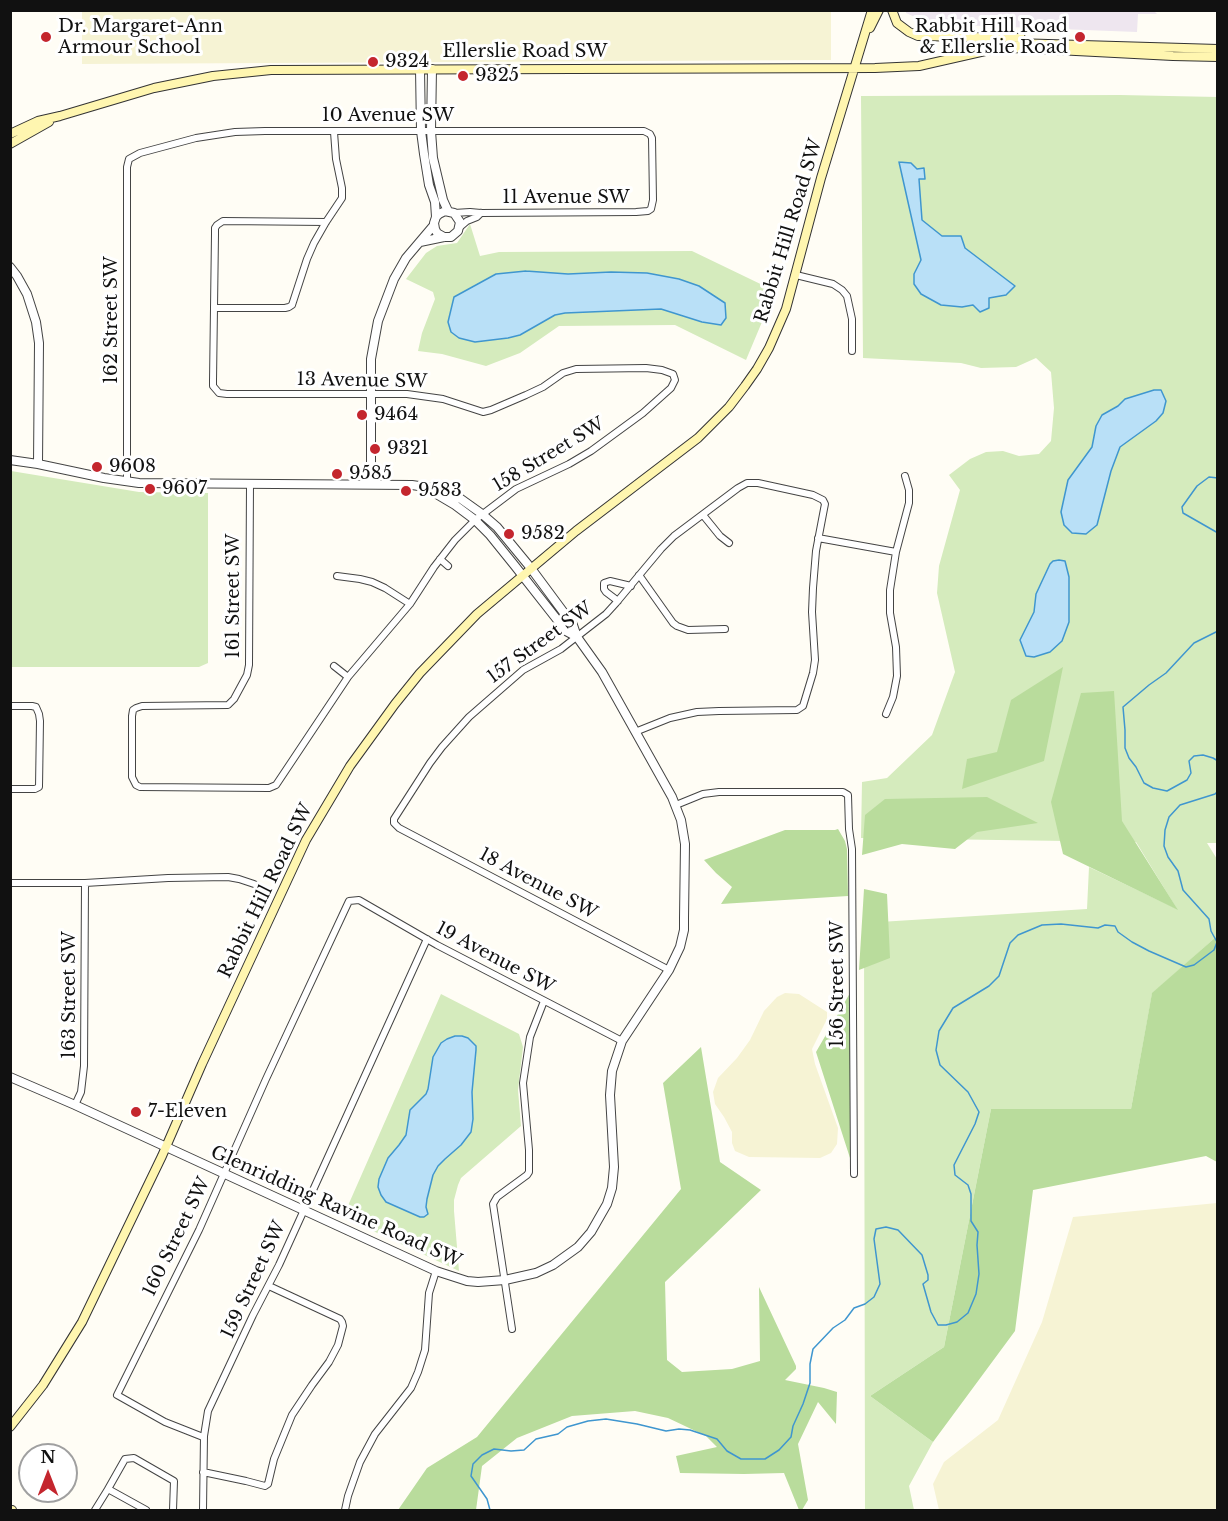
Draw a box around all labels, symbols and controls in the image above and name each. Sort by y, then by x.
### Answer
place label: Dr. Margaret-Ann Armour School [58,16,223,58]
place label: Rabbit Hill Road & Ellerslie Road [915,16,1068,58]
marker: Dr. Margaret-Ann Armour School [39,30,53,44]
marker: Rabbit Hill Road & Ellerslie Road [1073,30,1087,44]
street label: Ellerslie Road SW [442,41,608,63]
place label: 9324 [385,51,429,73]
marker: 9324 [366,55,380,69]
place label: 9325 [475,65,519,87]
marker: 9325 [456,69,470,83]
street label: 10 Avenue SW [322,105,454,127]
street label: Rabbit Hill Road SW [751,136,827,326]
street label: 11 Avenue SW [502,187,630,209]
street label: 162 Street SW [101,256,123,384]
street label: 13 Avenue SW [296,369,428,393]
place label: 9464 [374,404,418,426]
marker: 9464 [355,408,369,422]
street label: 158 Street SW [489,413,609,497]
place label: 9321 [387,438,429,460]
marker: 9321 [368,442,382,456]
place label: 9608 [109,456,156,478]
marker: 9608 [90,460,104,474]
place label: 9585 [349,463,392,485]
marker: 9585 [330,467,344,481]
place label: 9607 [162,478,207,500]
place label: 9583 [418,480,462,502]
marker: 9607 [143,482,157,496]
marker: 9583 [399,484,413,498]
place label: 9582 [521,523,565,545]
marker: 9582 [502,527,516,541]
street label: 161 Street SW [223,534,245,658]
street label: 157 Street SW [483,598,597,688]
street label: Rabbit Hill Road SW [214,800,318,982]
street label: 18 Avenue SW [475,844,601,924]
street label: 19 Avenue SW [432,918,558,998]
street label: 156 Street SW [827,921,849,1047]
street label: 163 Street SW [59,931,81,1059]
place label: 7-Eleven [148,1101,227,1123]
marker: 7-Eleven [129,1105,143,1119]
street label: Glenridding Ravine Road SW [207,1142,465,1272]
street label: 160 Street SW [139,1174,215,1300]
street label: 159 Street SW [217,1218,291,1342]
north arrow [18,1443,78,1503]
text: N [40,1447,56,1467]

